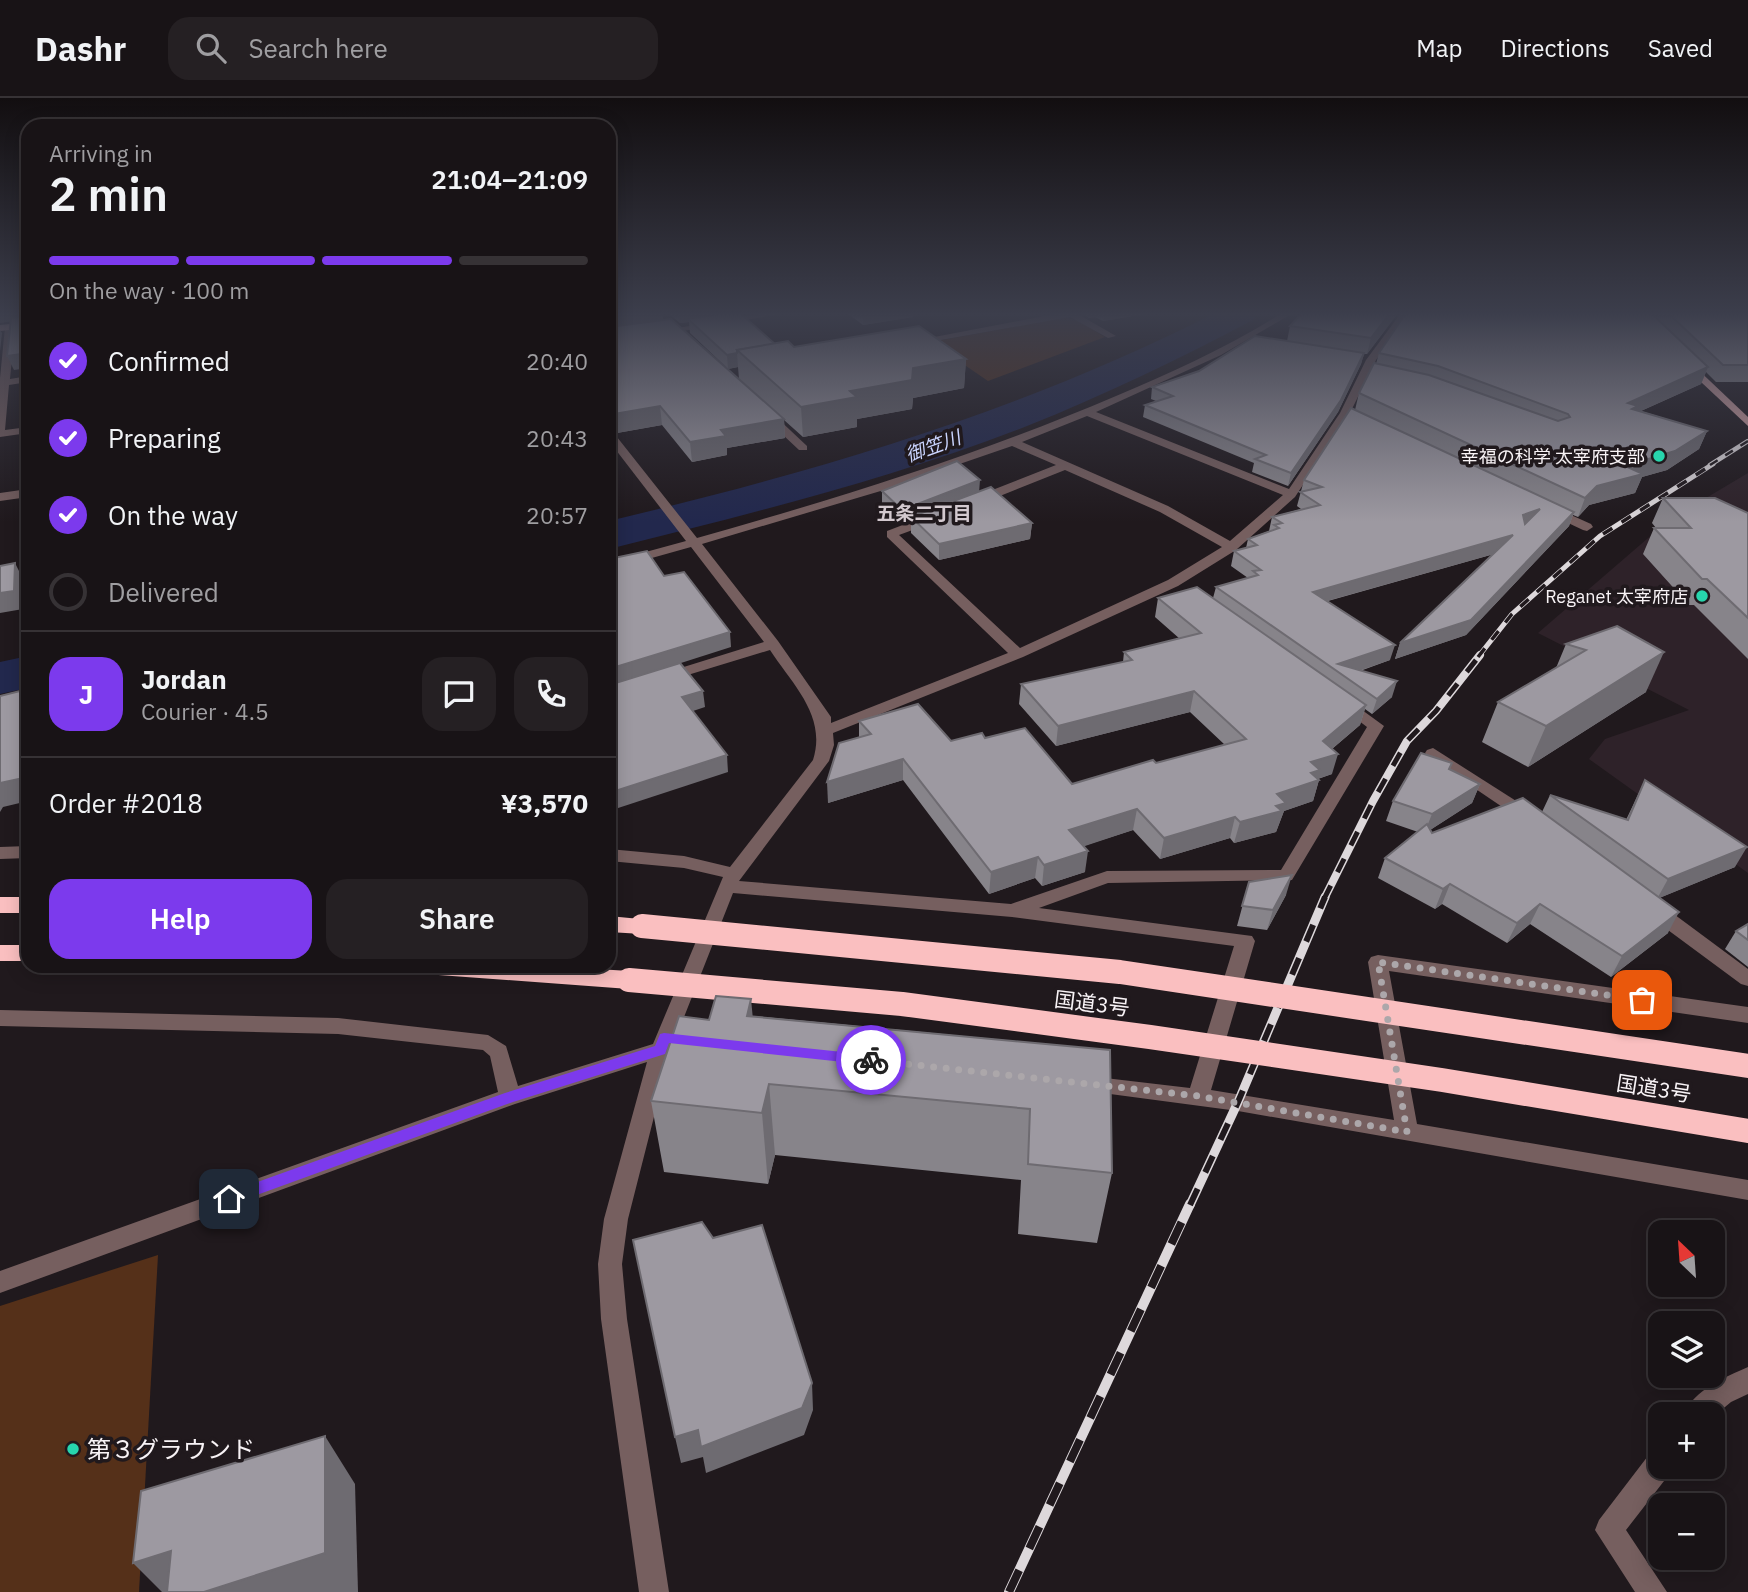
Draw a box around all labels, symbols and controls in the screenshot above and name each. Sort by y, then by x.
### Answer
search box [168,17,658,80]
text: Dashr [35,27,126,70]
icon: search [192,29,230,67]
text: Search here [248,31,388,65]
text: Map [1416,32,1462,64]
text: Directions [1500,32,1610,64]
text: Saved [1648,32,1713,64]
text: Arriving in [49,138,153,168]
text: 21:04–21:09 [431,162,588,196]
text: 2 min [49,164,168,224]
text: On the way · 100 m [49,275,249,305]
icon: check [49,342,87,380]
text: Confirmed [108,344,230,378]
text: 20:40 [526,346,588,376]
icon: check [49,419,87,457]
text: Preparing [108,421,221,455]
text: 20:43 [526,423,588,453]
water label: 御笠川 [902,424,966,467]
place label: 幸福の科学 太宰府支部 [1461,445,1645,468]
marker: 幸福の科学 太宰府支部 [1651,448,1667,464]
icon: check [49,496,87,534]
text: On the way [108,498,238,532]
text: 20:57 [526,500,588,530]
district label: 五条二丁目 [876,501,972,525]
text: Delivered [108,575,219,609]
place label: Reganet 太宰府店 [1545,585,1688,608]
marker: Reganet 太宰府店 [1694,588,1710,604]
button: chat [422,657,496,731]
button: phone [514,657,588,731]
text: Jordan [141,662,227,696]
text: J [79,677,93,711]
text: Courier · 4.5 [141,696,269,726]
text: Order #2018 [49,786,203,820]
text: ¥3,570 [501,786,588,820]
button: Help [49,879,312,959]
button: Share [326,879,588,959]
pin [1612,970,1672,1030]
icon: bag [1623,981,1661,1019]
street label: 国道3号 [1053,984,1131,1022]
courier [836,1025,906,1095]
icon: bike [852,1041,890,1079]
street label: 国道3号 [1614,1068,1694,1108]
pin [199,1169,259,1229]
icon: home [210,1180,248,1218]
north arrow [1648,1220,1726,1297]
map controls [1648,1220,1725,1570]
button: layers [1648,1311,1725,1388]
button: + [1648,1402,1725,1479]
place label: 第３グラウンド [87,1433,255,1465]
marker: 第３グラウンド [65,1441,81,1457]
button: − [1648,1493,1725,1570]

